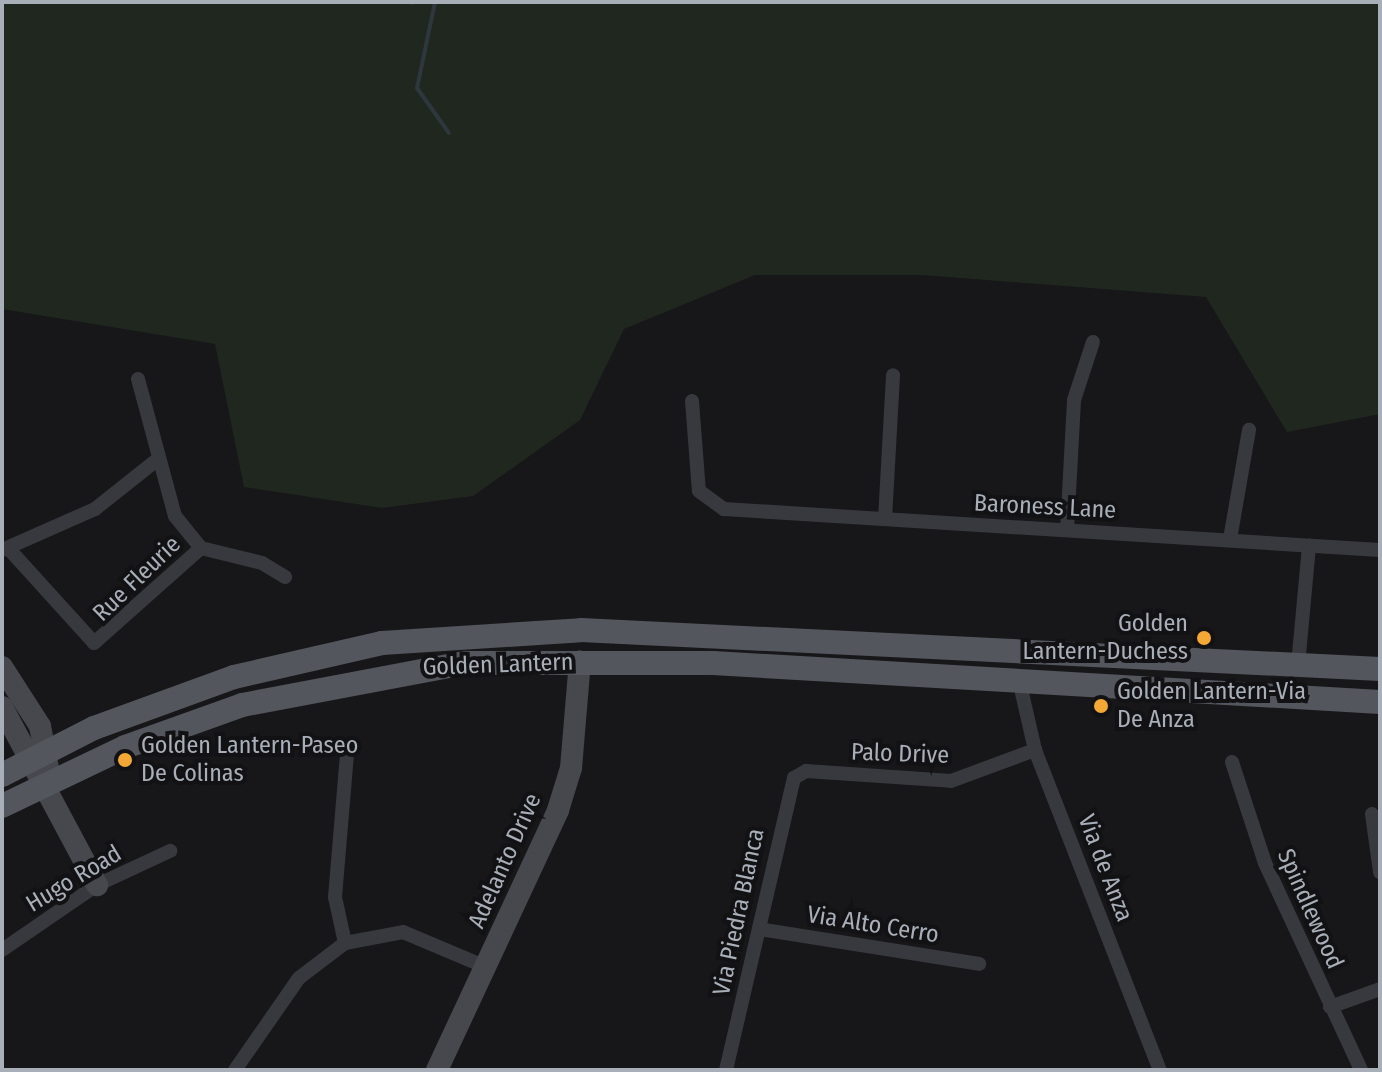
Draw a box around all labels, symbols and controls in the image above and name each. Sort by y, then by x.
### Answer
street label: Baroness Lane [973,489,1117,525]
street label: Rue Fleurie [87,530,187,628]
place label: Golden Lantern-Duchess [1022,610,1188,666]
marker: Golden Lantern-Duchess [1195,629,1213,647]
street label: Golden Lantern [422,648,574,682]
place label: Golden Lantern-Via De Anza [1117,678,1306,734]
marker: Golden Lantern-Via De Anza [1092,697,1110,715]
place label: Golden Lantern-Paseo De Colinas [141,732,358,788]
street label: Palo Drive [850,738,950,770]
marker: Golden Lantern-Paseo De Colinas [116,751,134,769]
street label: Adelanto Drive [462,789,548,933]
street label: Via de Anza [1071,810,1139,926]
street label: Via Piedra Blanca [707,826,771,998]
street label: Hugo Road [21,839,127,919]
street label: Spindlewood [1271,845,1349,973]
street label: Via Alto Cerro [805,900,941,950]

